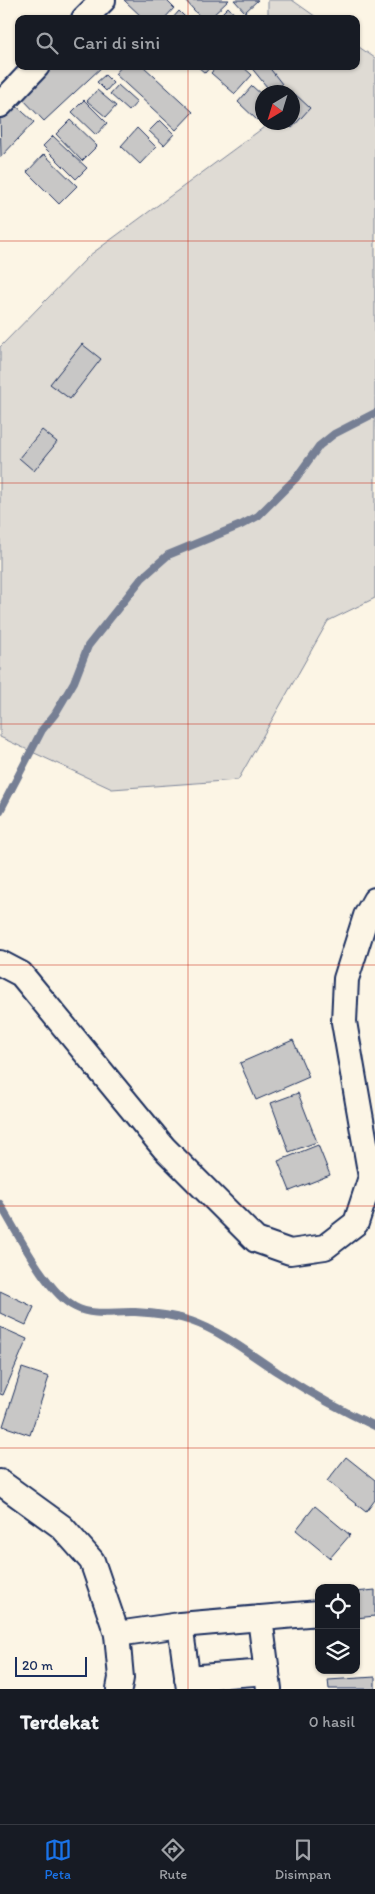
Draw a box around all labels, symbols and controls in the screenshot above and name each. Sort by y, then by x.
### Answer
search box [15,15,360,70]
icon: search [33,29,61,57]
text: Cari di sini [73,31,160,54]
north arrow [255,85,300,130]
map controls [315,1584,360,1674]
button: locate [315,1584,360,1629]
button: layers [315,1629,360,1674]
scale bar [15,1654,88,1677]
text: 20 m [22,1657,53,1674]
text: Terdekat [20,1709,99,1734]
text: 0 hasil [309,1712,355,1731]
tab: Peta [44,1836,72,1883]
tab: Rute [159,1836,187,1883]
tab: Disimpan [275,1836,331,1883]

